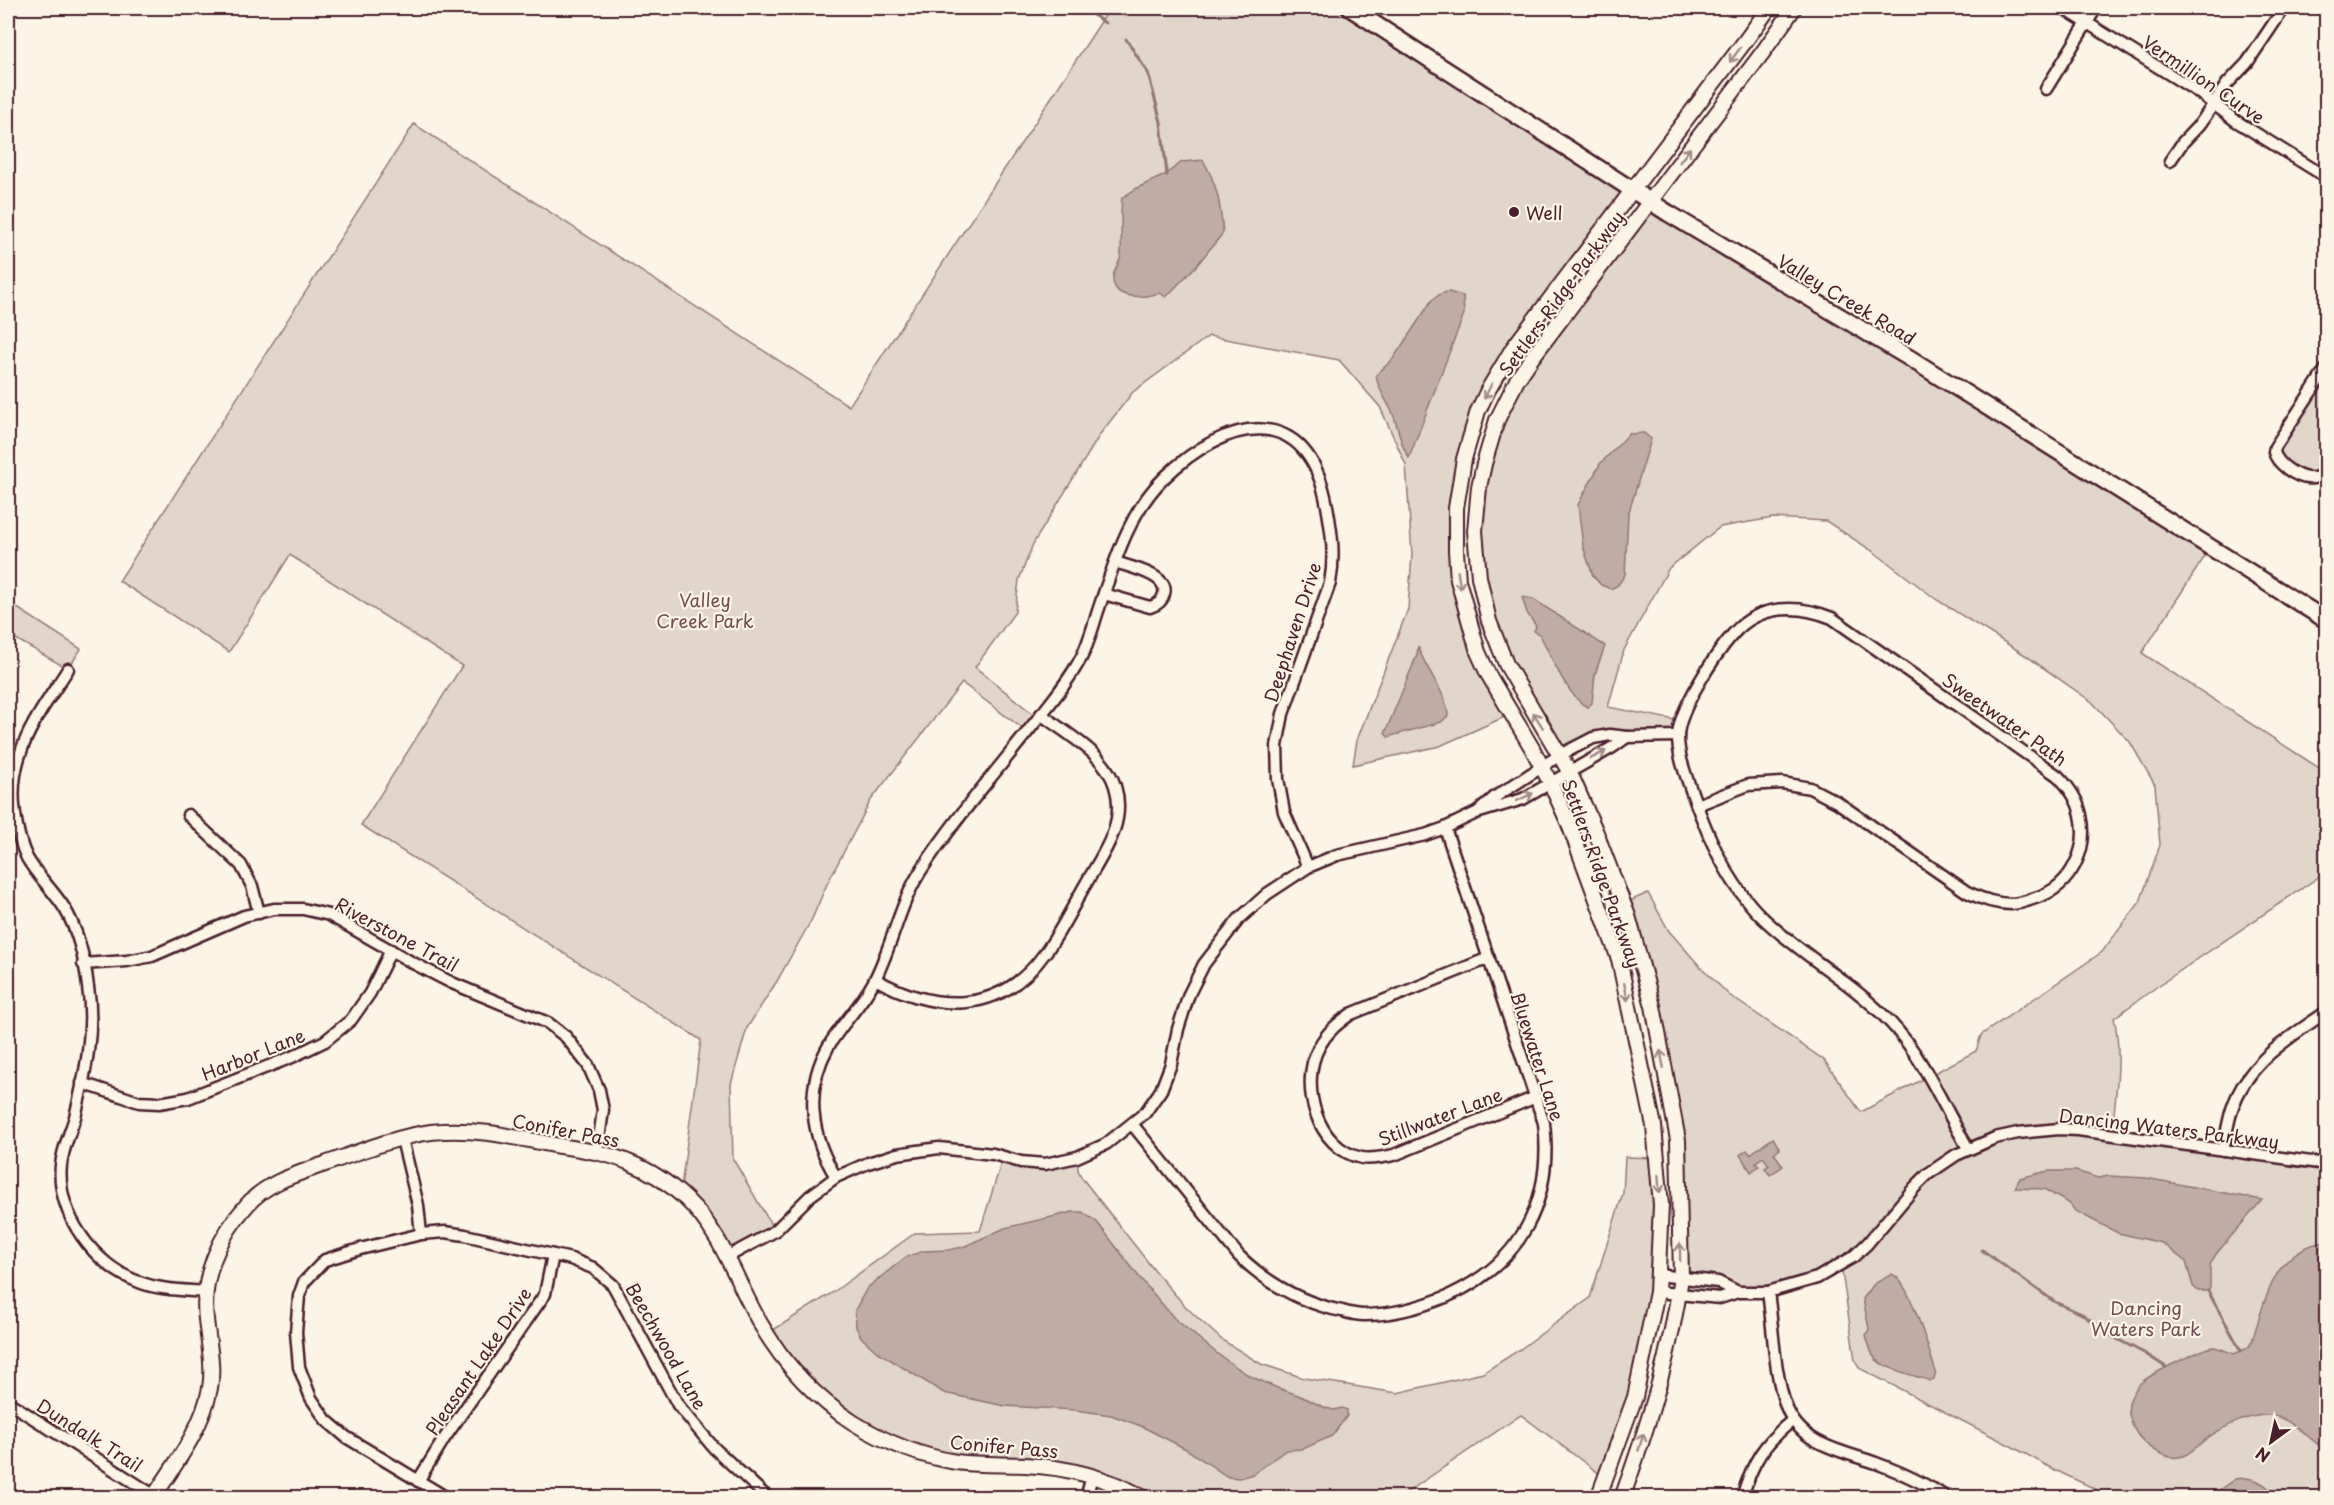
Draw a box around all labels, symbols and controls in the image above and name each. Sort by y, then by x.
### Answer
street label: Vermillion Curve [2137,28,2271,130]
one-way arrow [1729,47,1741,63]
one-way arrow [1679,147,1692,163]
place label: Well [1526,199,1562,226]
street label: Settlers Ridge Parkway [1492,205,1630,381]
marker: Well [1507,205,1521,219]
street label: Valley Creek Road [1773,247,1921,351]
one-way arrow [1482,381,1493,399]
street label: Deephaven Drive [1257,559,1327,705]
one-way arrow [1453,570,1464,590]
park label: Valley Creek Park [656,586,754,634]
street label: Sweetwater Path [1937,666,2073,772]
one-way arrow [1532,712,1544,729]
one-way arrow [1589,749,1607,760]
street label: Settlers Ridge Parkway [1555,775,1649,971]
one-way arrow [1516,791,1533,803]
street label: Riverstone Trail [330,890,464,978]
one-way arrow [1620,982,1632,1001]
street label: Bluewater Lane [1504,988,1572,1124]
street label: Harbor Lane [197,1021,309,1087]
one-way arrow [1657,1049,1668,1069]
street label: Stillwater Lane [1374,1080,1506,1152]
street label: Dancing Waters Parkway [2058,1101,2280,1155]
street label: Conifer Pass [510,1106,622,1154]
one-way arrow [1654,1173,1665,1193]
one-way arrow [1674,1243,1686,1263]
street label: Beechwood Lane [620,1277,714,1415]
street label: Pleasant Lake Drive [418,1282,538,1440]
park label: Dancing Waters Park [2091,1294,2201,1342]
street label: Dundalk Trail [32,1392,148,1478]
north arrow [2241,1412,2301,1472]
street label: Conifer Pass [949,1428,1059,1464]
one-way arrow [1636,1433,1647,1452]
text: N [2250,1442,2274,1469]

